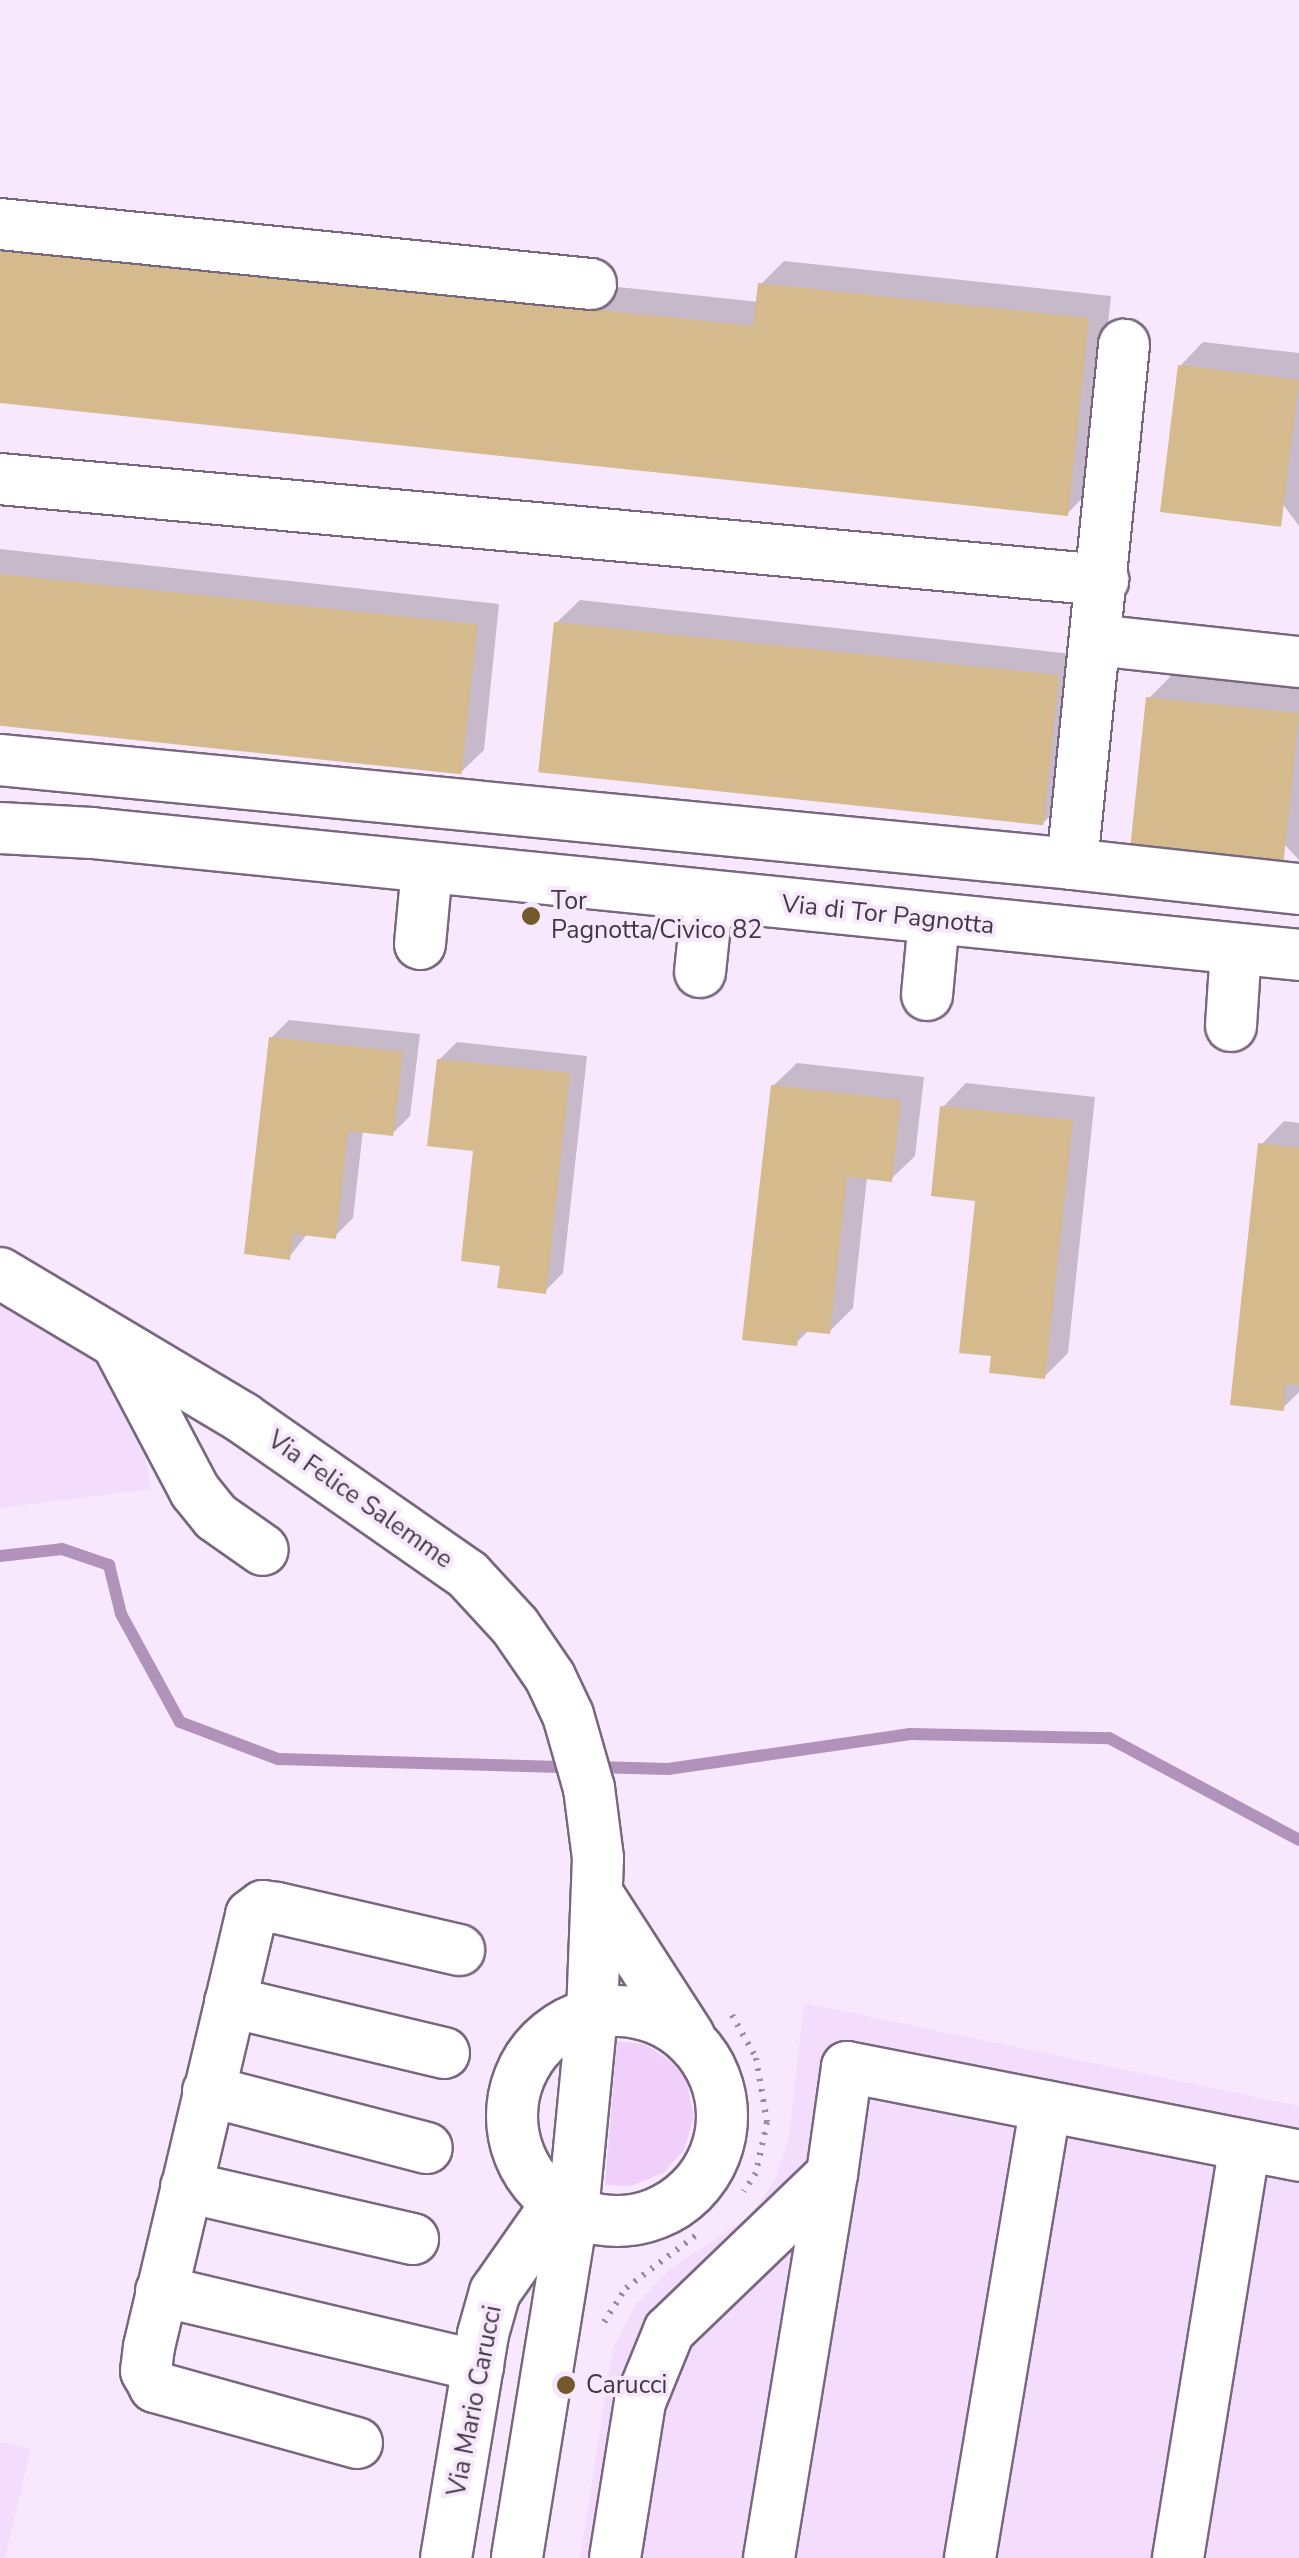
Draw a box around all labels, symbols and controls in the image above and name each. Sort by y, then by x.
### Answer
place label: Tor Pagnotta/Civico 82 [551,887,762,946]
street label: Via di Tor Pagnotta [780,889,996,941]
marker: Tor Pagnotta/Civico 82 [520,905,542,927]
street label: Via Felice Salemme [262,1425,458,1575]
street label: Via Mario Carucci [442,2303,508,2499]
place label: Carucci [586,2370,667,2400]
marker: Carucci [555,2374,577,2396]

